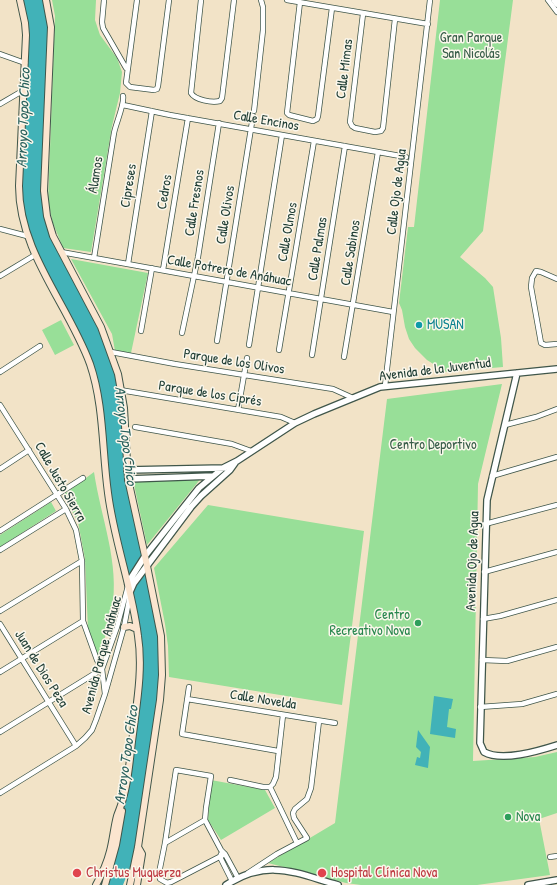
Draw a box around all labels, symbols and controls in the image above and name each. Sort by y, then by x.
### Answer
park label: Gran Parque San Nicolás [440,30,502,62]
street label: Calle Mimas [333,38,357,100]
water label: Arroyo Topo Chico [13,68,35,168]
street label: Calle Encinos [232,107,300,135]
street label: Calle Ojo de Agua [383,148,411,236]
street label: Álamos [85,156,107,194]
street label: Cipreses [117,163,141,209]
street label: Calle Fresnos [181,169,209,237]
street label: Cedros [154,173,176,211]
street label: Calle Olivos [213,184,239,246]
street label: Calle Olmos [275,201,301,263]
street label: Calle Palmas [305,216,331,282]
street label: Calle Sabinos [338,219,364,287]
street label: Calle Potrero de Anáhuac [166,252,292,290]
place label: MUSAN [427,317,464,333]
marker: MUSAN [414,320,424,330]
street label: Parque de los Olivos [182,346,286,378]
street label: Avenida de la Juventud [378,355,492,385]
street label: Parque de los Ciprés [157,378,263,410]
water label: Arroyo Topo Chico [110,386,140,486]
park label: Centro Deportivo [389,437,477,453]
street label: Calle Justo Sierra [30,439,90,525]
street label: Avenida Ojo de Agua [463,511,483,611]
street label: Avenida Parque Anáhuac [78,594,126,716]
place label: Centro Recreativo Nova [330,607,410,640]
marker: Centro Recreativo Nova [413,618,423,628]
street label: Juan de Dios Peza [11,627,71,711]
street label: Calle Novelda [229,686,297,714]
water label: Arroyo Topo Chico [111,704,143,806]
place label: Nova [516,809,540,825]
marker: Nova [503,812,513,822]
place label: Christus Muguerza [86,865,181,881]
place label: Hospital Clínica Nova [331,865,437,881]
marker: Christus Muguerza [71,867,83,879]
marker: Hospital Clínica Nova [316,867,328,879]

